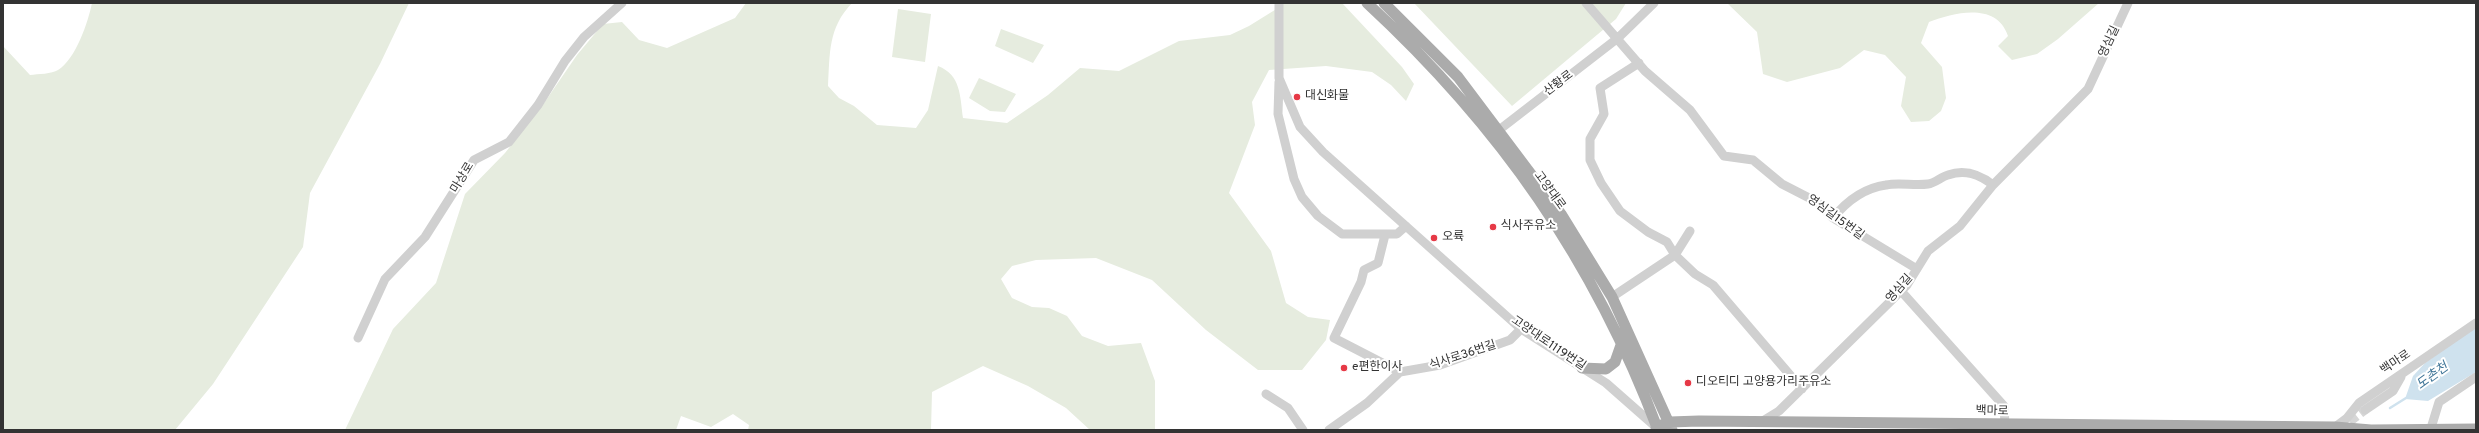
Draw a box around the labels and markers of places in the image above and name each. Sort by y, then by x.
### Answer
place label: 대신화물 [1305,90,1349,104]
marker: 대신화물 [1292,92,1302,102]
place label: 식사주유소 [1501,220,1556,234]
marker: 식사주유소 [1488,222,1498,232]
place label: 오륙 [1442,231,1464,245]
marker: 오륙 [1429,233,1439,243]
place label: e편한이사 [1352,361,1403,375]
marker: e편한이사 [1339,363,1349,373]
place label: 디오티디 고양용가리주유소 [1696,376,1831,390]
marker: 디오티디 고양용가리주유소 [1683,378,1693,388]

